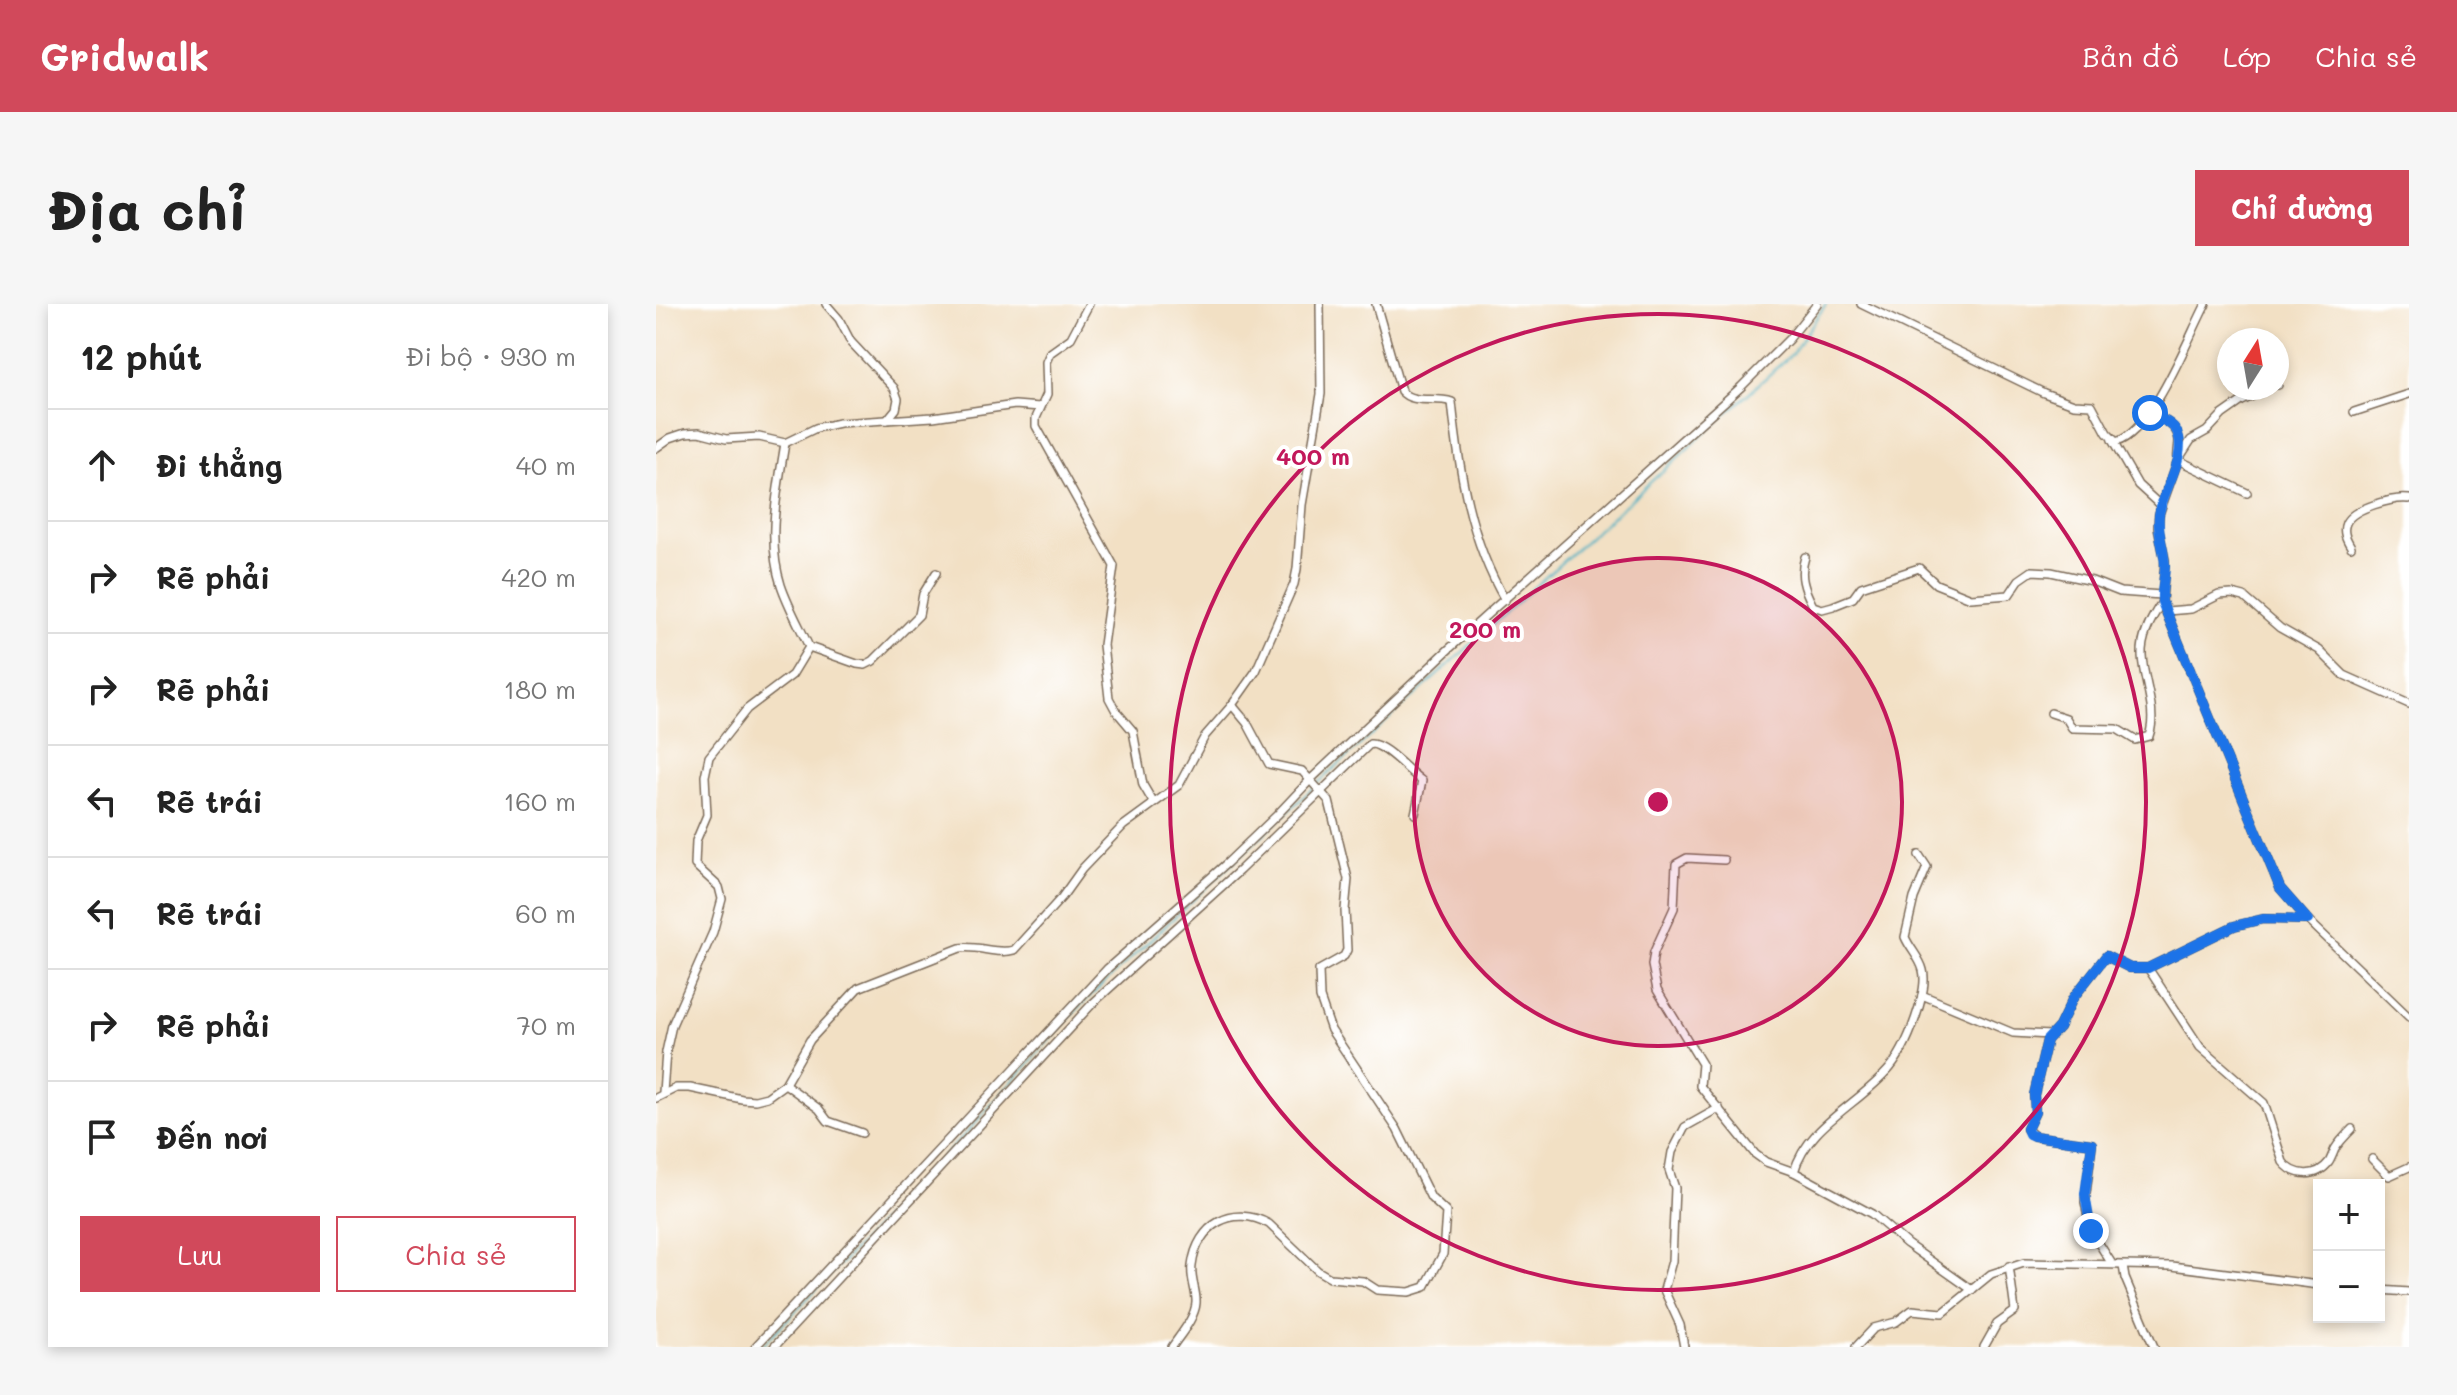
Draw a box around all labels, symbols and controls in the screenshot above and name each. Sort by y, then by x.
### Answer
text: Gridwalk [40,31,209,81]
text: Bản đồ [2083,38,2179,74]
text: Lớp [2223,38,2271,74]
text: Chia sẻ [2315,38,2417,74]
button: Chỉ đường [2195,170,2409,246]
text: Địa chỉ [48,172,247,245]
north arrow [2217,328,2289,400]
text: 12 phút [80,334,202,379]
text: Đi bộ · 930 m [405,339,576,373]
route start [2132,395,2168,431]
text: 400 m [1276,440,1350,471]
icon: ahead [80,443,124,487]
text: Đi thẳng [156,445,283,485]
text: 40 m [516,448,576,482]
icon: right [80,555,124,599]
text: Rẽ phải [156,557,270,597]
text: 420 m [501,560,576,594]
text: 200 m [1449,613,1521,644]
icon: right [80,667,124,711]
text: Rẽ phải [156,669,270,709]
text: 180 m [504,672,576,706]
icon: left [80,779,124,823]
text: Rẽ trái [156,781,263,821]
text: 160 m [504,784,576,818]
centre of rings [1644,788,1672,816]
icon: left [80,891,124,935]
text: Rẽ trái [156,893,263,933]
text: 60 m [515,896,576,930]
icon: right [80,1003,124,1047]
text: Rẽ phải [156,1005,270,1045]
text: 70 m [516,1008,576,1042]
icon: arrive [80,1115,124,1159]
text: Đến nơi [156,1117,269,1157]
map controls [2313,1179,2385,1323]
button: + [2313,1179,2385,1251]
route end [2073,1213,2109,1249]
button: Lưu [80,1216,320,1292]
button: Chia sẻ [336,1216,576,1292]
button: − [2313,1251,2385,1323]

